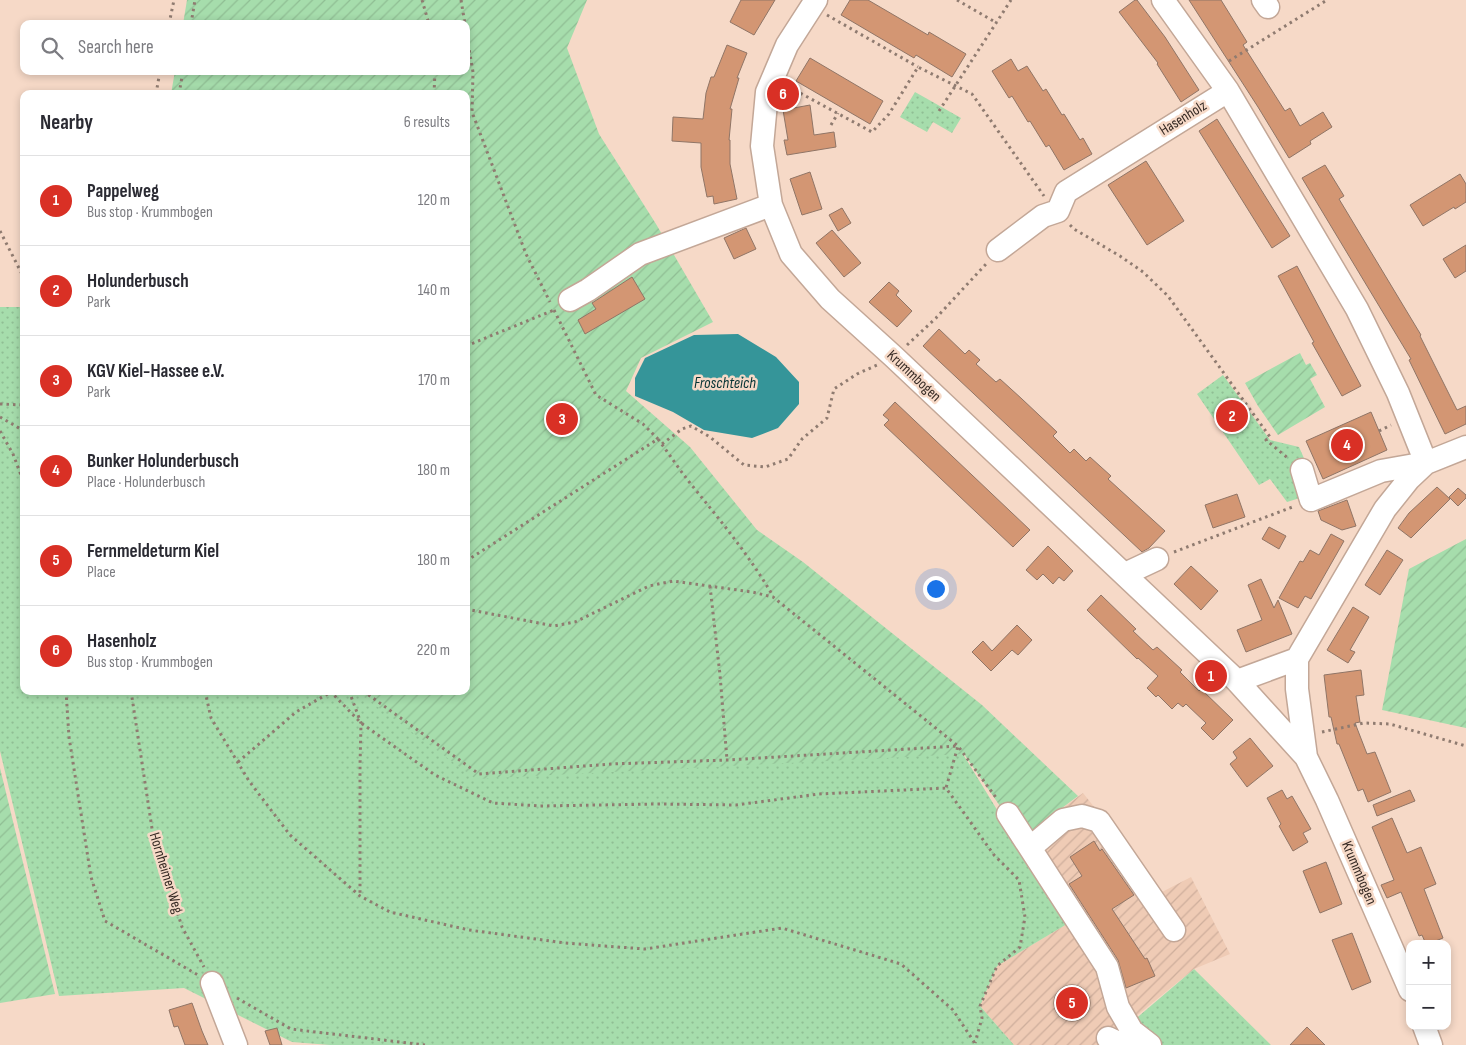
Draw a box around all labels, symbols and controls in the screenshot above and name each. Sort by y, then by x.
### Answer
search box [20,20,470,75]
icon: search [38,34,66,62]
text: Search here [78,36,154,59]
pin: 6 [767,75,799,113]
street label: Hasenholz [1156,96,1211,140]
text: Nearby [40,110,93,135]
text: 6 results [404,113,450,132]
text: Pappelweg [87,180,159,203]
text: 1 [53,191,59,210]
text: 120 m [418,191,450,210]
text: Bus stop · Krummbogen [87,203,213,222]
text: Holunderbusch [87,270,189,293]
text: 2 [52,281,60,300]
text: 140 m [418,281,450,300]
text: Park [87,293,110,312]
street label: Krummbogen [883,346,945,406]
text: KGV Kiel-Hassee e.V. [87,360,225,383]
text: 3 [52,371,60,390]
text: 170 m [418,371,450,390]
water label: Froschteich [694,374,756,393]
text: Park [87,383,110,402]
pin: 2 [1216,397,1248,435]
pin: 3 [546,400,578,438]
pin: 4 [1331,426,1363,464]
text: Bunker Holunderbusch [87,450,239,473]
text: 4 [52,461,60,480]
text: 180 m [417,461,450,480]
text: Place · Holunderbusch [87,473,205,492]
text: Fernmeldeturm Kiel [87,540,219,563]
text: 5 [52,551,60,570]
text: 180 m [417,551,450,570]
text: Place [87,563,116,582]
your location [923,576,949,602]
text: Hasenholz [87,630,157,653]
text: 6 [52,641,60,660]
text: 220 m [417,641,450,660]
text: Bus stop · Krummbogen [87,653,213,672]
pin: 1 [1195,657,1227,695]
street label: Hornheimer Weg [145,830,187,916]
street label: Krummbogen [1337,838,1381,908]
map controls [1406,940,1451,1030]
button: + [1406,940,1451,985]
pin: 5 [1056,984,1088,1022]
button: − [1406,985,1451,1030]

